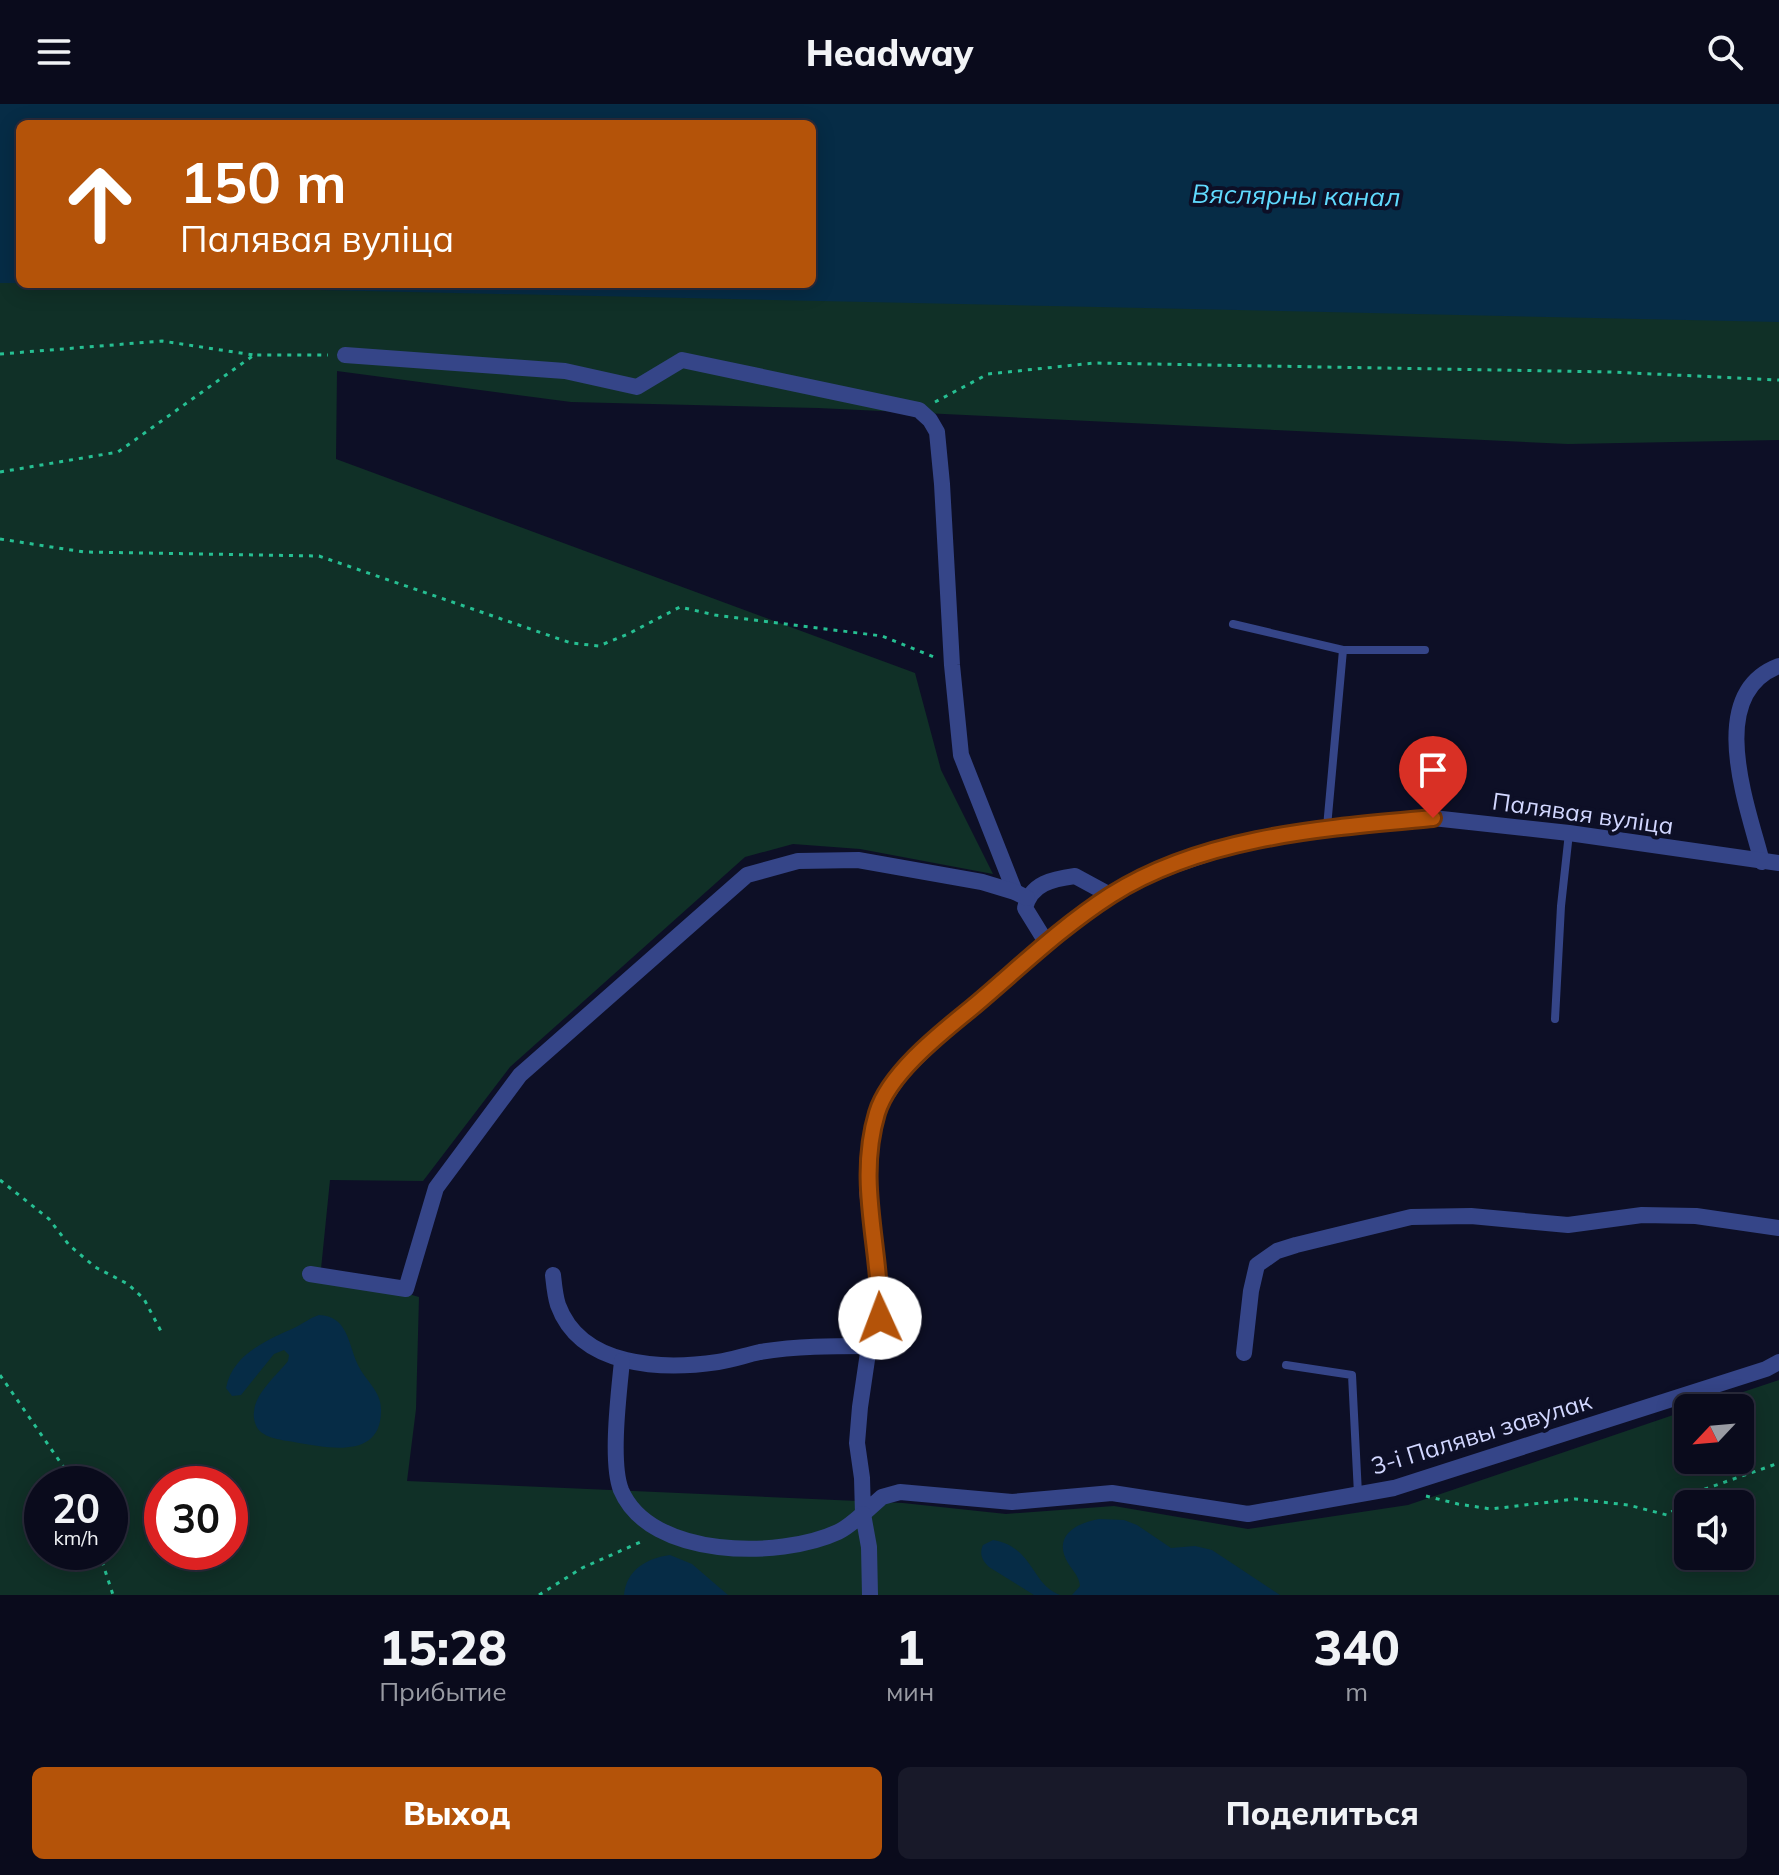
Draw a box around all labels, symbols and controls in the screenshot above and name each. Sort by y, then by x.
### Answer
icon: menu [32,30,76,74]
text: Headway [806,30,973,75]
icon: search [1703,30,1747,74]
text: 150 m [180,147,347,217]
icon: ahead [48,152,152,256]
water label: Вяслярны канал [1191,177,1401,213]
text: Палявая вуліца [180,216,454,261]
pin [1399,736,1467,818]
icon: arrive [1411,748,1455,792]
street label: Палявая вуліца [1490,785,1676,841]
position arrow [838,1276,922,1360]
street label: 3-і Палявы завулак [1367,1385,1595,1481]
north arrow [1674,1394,1754,1474]
map controls [1674,1394,1754,1570]
speed limit sign: 30 [144,1466,248,1570]
text: 20 [52,1483,100,1533]
button: sound [1674,1490,1754,1570]
text: km/h [53,1525,99,1550]
text: 15:28 [379,1617,507,1677]
text: 1 [896,1617,925,1677]
text: 340 [1314,1617,1400,1677]
text: Прибытие [379,1675,507,1708]
text: мин [886,1675,934,1708]
text: m [1345,1675,1368,1708]
button: Выход [32,1767,882,1859]
button: Поделиться [898,1767,1747,1859]

